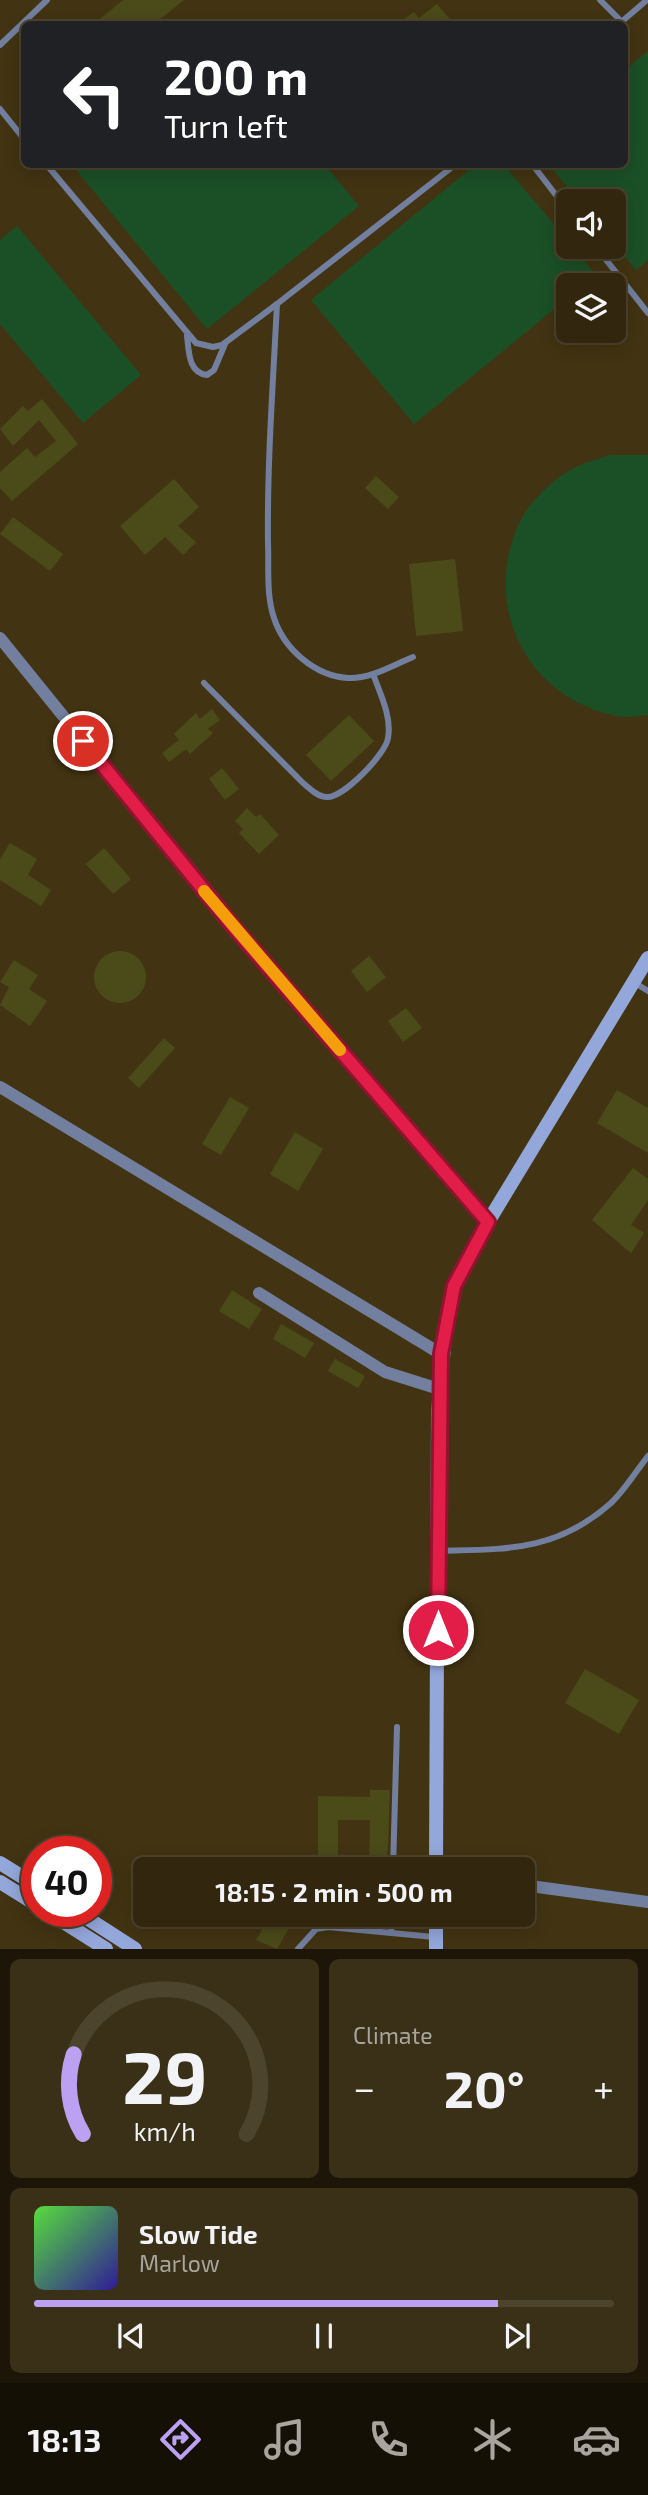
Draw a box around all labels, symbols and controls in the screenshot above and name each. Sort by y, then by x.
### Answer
text: 200 m [164,46,308,105]
icon: left [49,49,140,140]
text: Turn left [164,106,288,144]
map controls [556,189,626,343]
button: sound [556,189,626,259]
button: layers [556,273,626,343]
pin [53,711,113,771]
icon: arrive [64,722,102,760]
position arrow [401,1593,475,1667]
speed limit sign: 40 [21,1836,112,1927]
text: 18:15 · 2 min · 500 m [215,1876,453,1907]
text: Climate [353,2021,433,2049]
text: 29 [122,2032,207,2120]
text: 20° [444,2056,525,2118]
text: − [353,2064,375,2110]
text: + [593,2064,614,2110]
text: km/h [133,2116,196,2146]
text: Slow Tide [139,2218,258,2249]
text: Marlow [139,2249,220,2277]
icon: previous [112,2317,150,2355]
icon: pause [305,2317,343,2355]
icon: next [498,2317,536,2355]
icon: directions [156,2415,205,2464]
icon: music [260,2415,309,2464]
icon: phone [364,2415,413,2464]
icon: climate [468,2415,517,2464]
icon: car [572,2415,621,2464]
text: 18:13 [27,2420,101,2458]

